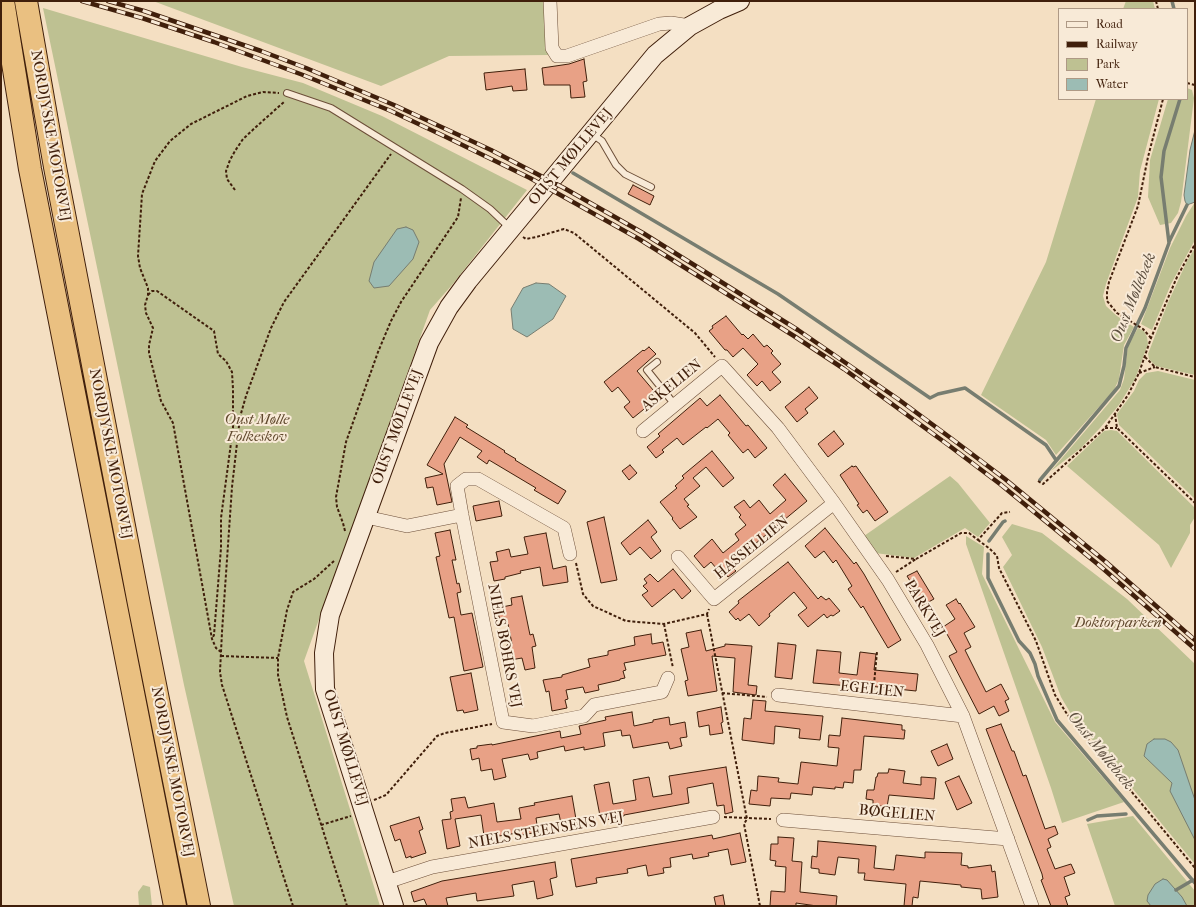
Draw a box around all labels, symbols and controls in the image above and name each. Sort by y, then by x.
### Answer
legend [1058,8,1188,100]
text: Road [1096,17,1123,31]
text: Railway [1096,37,1138,51]
street label: NORDJYSKE MOTORVEJ [26,49,74,223]
text: Park [1096,57,1120,71]
text: Water [1096,77,1128,91]
street label: OUST MØLLEVEJ [525,105,617,209]
water label: Oust Møllebæk [1107,250,1161,346]
street label: ASKELIEN [638,356,706,416]
street label: NORDJYSKE MOTORVEJ [85,367,135,541]
street label: OUST MØLLEVEJ [369,367,427,487]
park label: Oust Mølle Folkeskov [225,411,289,446]
street label: HASSELLIEN [711,512,793,584]
street label: PARKVEJ [900,577,948,641]
street label: NIELS BOHRS VEJ [483,582,525,710]
park label: Doktorparken [1074,614,1162,632]
street label: EGELIEN [839,678,905,702]
street label: NORDJYSKE MOTORVEJ [147,685,197,859]
street label: OUST MØLLEVEJ [319,687,371,809]
water label: Oust Møllebæk [1063,708,1137,794]
street label: BØGELIEN [858,802,936,826]
street label: NIELS STEENSENS VEJ [467,808,625,854]

